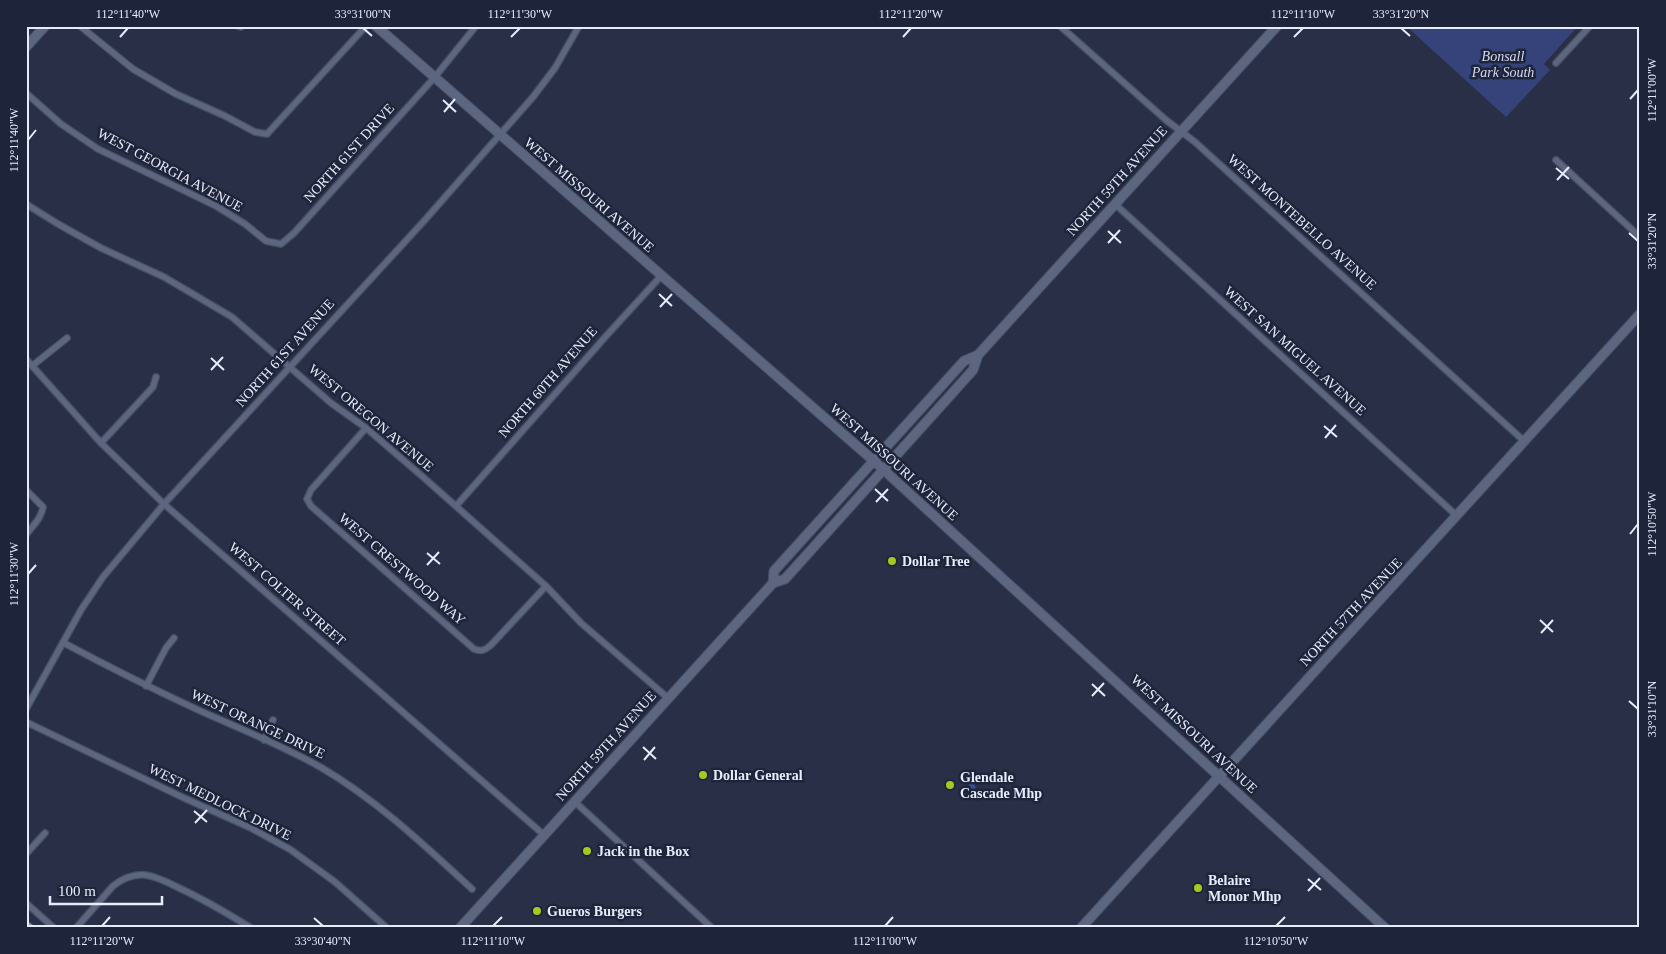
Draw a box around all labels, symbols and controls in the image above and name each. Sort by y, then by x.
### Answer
text: 112°11'40"W [96,7,161,21]
text: 33°31'00"N [335,7,392,21]
text: 112°11'30"W [488,7,553,21]
text: 112°11'20"W [879,7,944,21]
text: 112°11'10"W [1271,7,1336,21]
text: 33°31'20"N [1373,7,1430,21]
park label: Bonsall Park South [1471,49,1534,80]
text: 112°11'00"W [1645,57,1659,122]
street label: NORTH 61ST DRIVE [301,101,397,205]
text: 112°11'40"W [7,107,21,172]
street label: NORTH 59TH AVENUE [1064,123,1170,239]
street label: WEST GEORGIA AVENUE [95,125,245,215]
street label: WEST MISSOURI AVENUE [521,135,657,255]
street label: WEST MONTEBELLO AVENUE [1225,151,1379,293]
text: 33°31'20"N [1645,212,1659,269]
street label: WEST SAN MIGUEL AVENUE [1221,283,1369,419]
street label: NORTH 61ST AVENUE [233,296,337,410]
street label: NORTH 60TH AVENUE [496,323,600,441]
street label: WEST OREGON AVENUE [306,361,436,475]
street label: WEST MISSOURI AVENUE [827,401,961,523]
text: 112°10'50"W [1645,491,1659,556]
street label: WEST CRESTWOOD WAY [336,510,468,628]
street label: WEST COLTER STREET [226,539,349,649]
text: 112°11'30"W [7,541,21,606]
place label: Dollar Tree [902,554,970,569]
marker: Dollar Tree [886,555,898,567]
street label: NORTH 57TH AVENUE [1297,555,1405,669]
street label: WEST MISSOURI AVENUE [1128,672,1260,796]
text: 33°31'10"N [1645,680,1659,737]
street label: WEST ORANGE DRIVE [189,686,327,762]
street label: NORTH 59TH AVENUE [553,688,659,804]
street label: WEST MEDLOCK DRIVE [146,761,294,843]
place label: Dollar General [713,768,803,783]
marker: Dollar General [697,769,709,781]
place label: Glendale Cascade Mhp [960,770,1042,801]
marker: Glendale Cascade Mhp [944,779,956,791]
place label: Jack in the Box [597,844,689,859]
marker: Jack in the Box [581,845,593,857]
place label: Belaire Monor Mhp [1208,873,1281,904]
scale bar [50,874,162,906]
marker: Belaire Monor Mhp [1192,882,1204,894]
text: 100 m [58,883,96,899]
place label: Gueros Burgers [547,904,643,919]
marker: Gueros Burgers [531,905,543,917]
text: 112°11'20"W [70,934,135,948]
text: 33°30'40"N [295,934,352,948]
text: 112°11'10"W [461,934,526,948]
text: 112°11'00"W [853,934,918,948]
text: 112°10'50"W [1244,934,1309,948]

